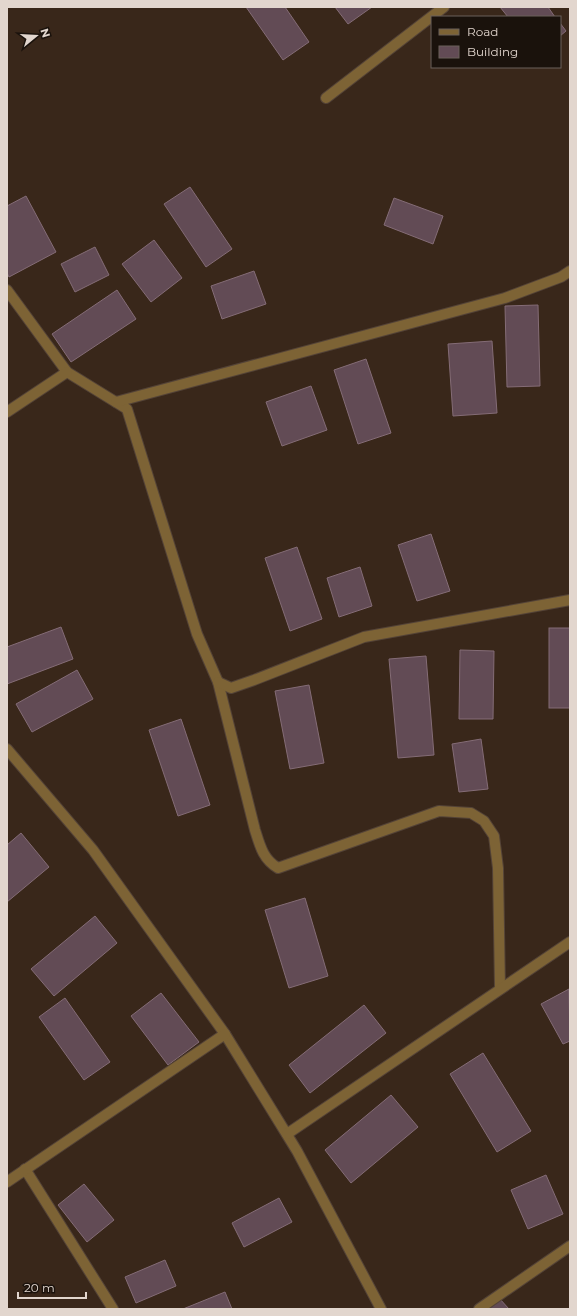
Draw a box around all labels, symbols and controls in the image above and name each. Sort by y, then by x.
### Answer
north arrow [16,16,56,56]
legend [431,16,561,68]
text: Road [467,24,498,39]
text: N [37,27,54,39]
text: Building [467,44,518,59]
scale bar [18,1274,86,1300]
text: 20 m [24,1280,55,1295]

